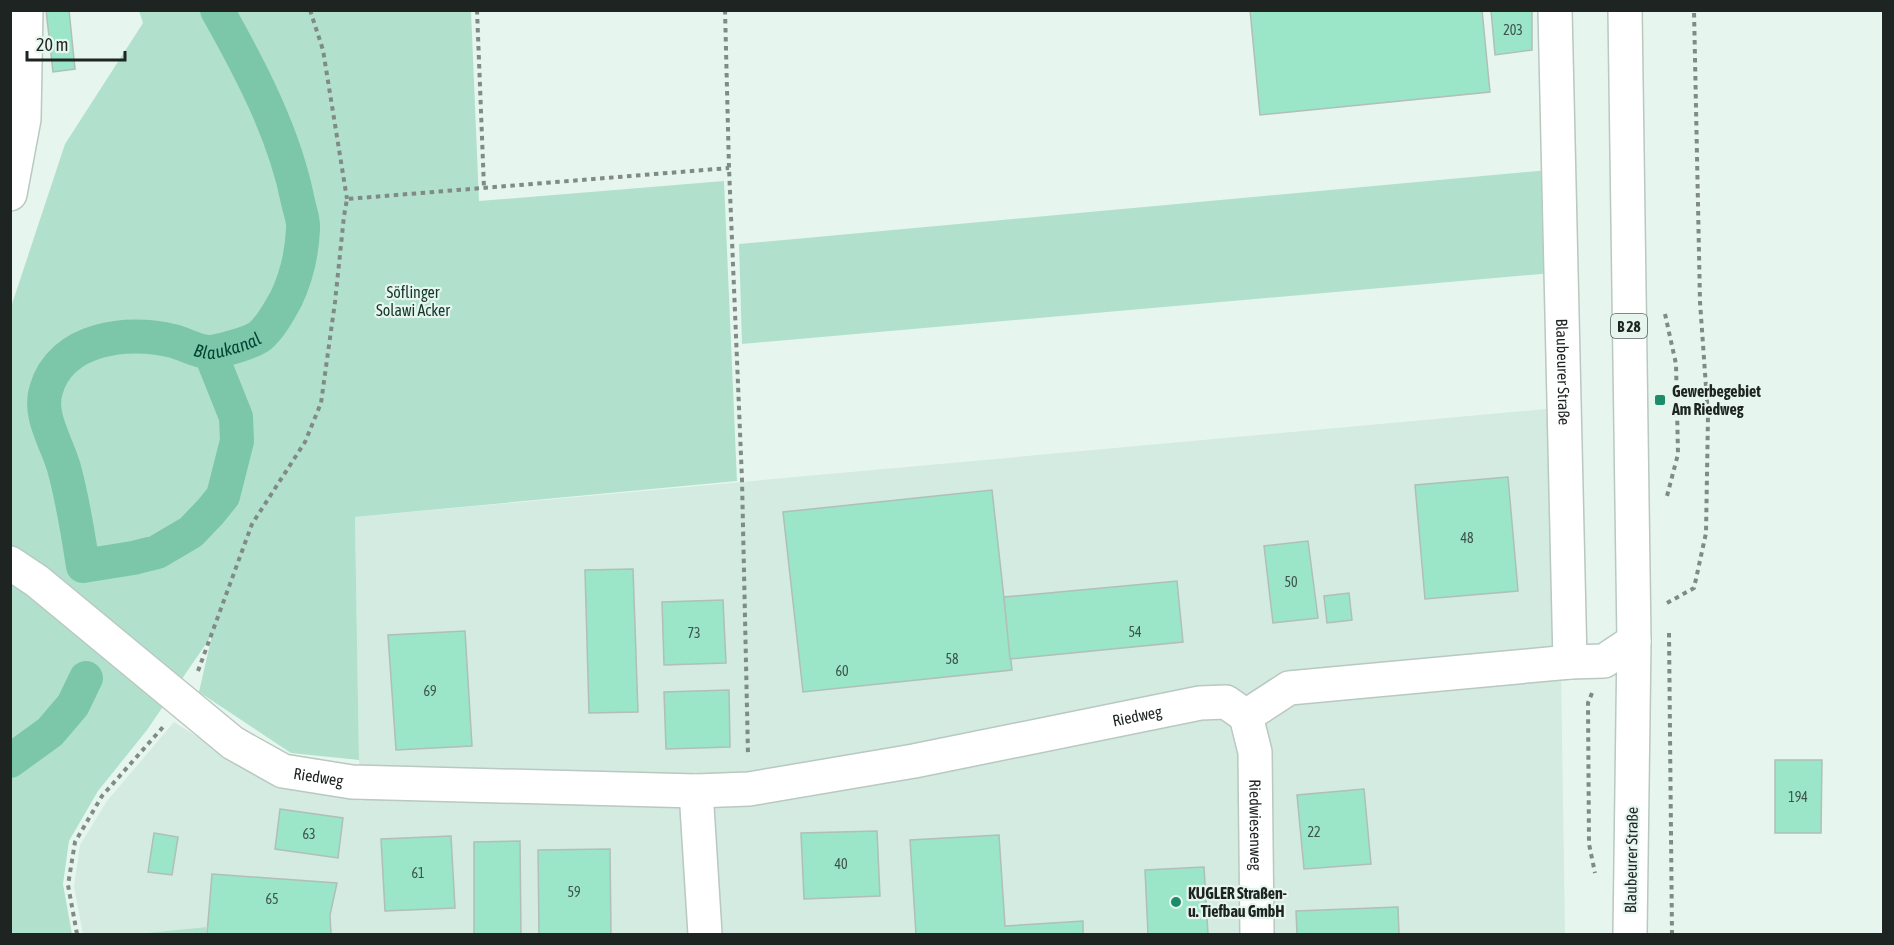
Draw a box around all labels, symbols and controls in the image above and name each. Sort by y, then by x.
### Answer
house number: 203 [1503,22,1523,38]
scale bar [27,24,124,62]
text: 20 m [36,34,68,55]
park label: Söflinger Solawi Acker [376,283,450,319]
road number: B 28 [1611,314,1647,338]
street label: Blaubeurer Straße [1553,318,1574,425]
water label: Blaukanal [191,328,265,363]
place label: Gewerbegebiet Am Riedweg [1671,382,1761,418]
marker: Gewerbegebiet Am Riedweg [1653,393,1667,407]
house number: 48 [1460,530,1474,546]
house number: 50 [1284,574,1298,590]
house number: 54 [1128,624,1142,640]
house number: 73 [687,625,701,641]
house number: 58 [945,651,959,667]
house number: 60 [835,663,849,679]
house number: 69 [423,683,437,699]
street label: Riedweg [1111,702,1164,730]
street label: Riedweg [292,764,345,790]
street label: Riedwiesenweg [1246,779,1265,871]
house number: 194 [1788,789,1808,805]
street label: Blaubeurer Straße [1621,807,1641,913]
house number: 22 [1307,824,1321,840]
house number: 63 [302,826,316,842]
house number: 40 [834,856,848,872]
house number: 61 [411,865,425,881]
house number: 59 [567,884,581,900]
place label: KUGLER Straßen- u. Tiefbau GmbH [1188,884,1287,920]
house number: 65 [265,891,279,907]
marker: KUGLER Straßen- u. Tiefbau GmbH [1169,895,1183,909]

